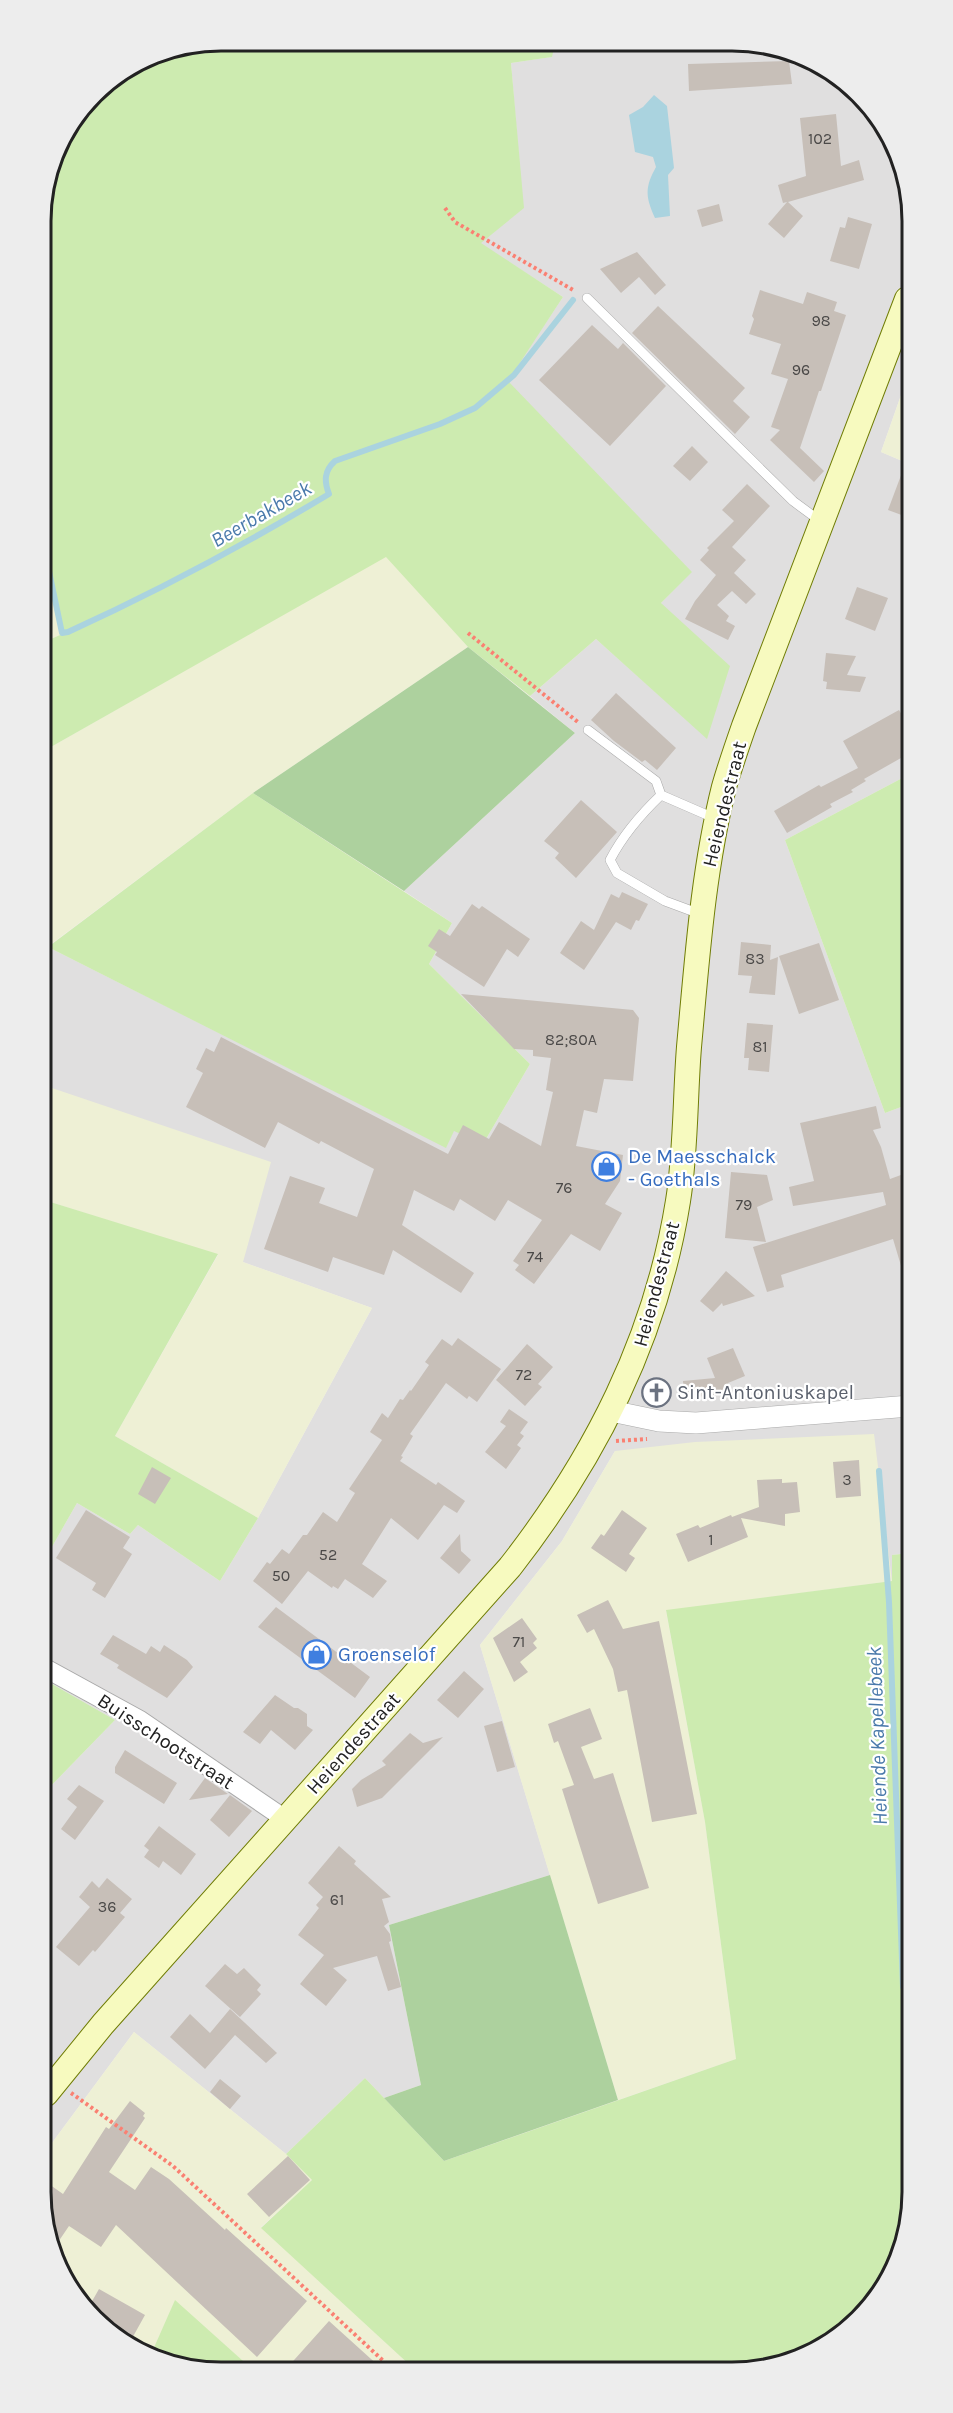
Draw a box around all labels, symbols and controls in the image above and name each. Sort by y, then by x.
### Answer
house number: 102 [808,129,832,148]
house number: 98 [811,311,831,330]
house number: 96 [792,360,810,379]
water label: Beerbakbeek [207,475,316,552]
street label: Heiendestraat [698,738,751,869]
house number: 83 [745,949,765,968]
house number: 82;80A [545,1030,597,1049]
house number: 81 [752,1037,768,1056]
place label: De Maesschalck - Goethals [628,1145,776,1191]
shop icon: De Maesschalck - Goethals [591,1151,623,1183]
house number: 76 [556,1178,572,1197]
house number: 79 [736,1195,752,1214]
street label: Heiendestraat [629,1218,684,1349]
house number: 74 [527,1247,543,1266]
house number: 72 [516,1365,532,1384]
church icon: Sint-Antoniuskapel [640,1376,672,1408]
place label: Sint-Antoniuskapel [677,1381,854,1404]
house number: 3 [842,1470,852,1489]
house number: 1 [708,1530,714,1549]
house number: 52 [319,1545,337,1564]
house number: 50 [272,1566,290,1585]
house number: 71 [513,1632,525,1651]
shop icon: Groenselof [301,1638,333,1670]
place label: Groenselof [338,1643,436,1666]
water label: Heiende Kapellebeek [862,1646,892,1826]
street label: Heiendestraat [302,1687,405,1799]
street label: Buisschootstraat [93,1689,239,1794]
house number: 61 [330,1890,344,1909]
house number: 36 [98,1897,116,1916]

